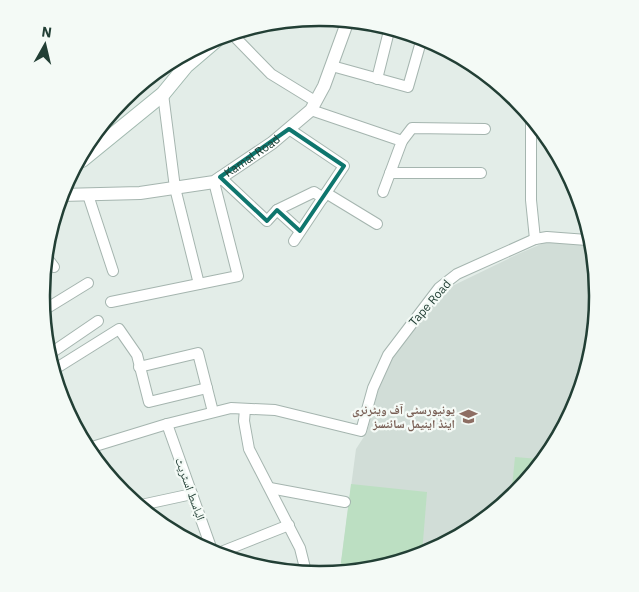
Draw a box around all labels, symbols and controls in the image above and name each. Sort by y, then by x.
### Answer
north arrow [20,20,70,70]
text: N [41,23,53,42]
street label: Kamal Road [221,131,283,180]
street label: Tape Road [405,276,454,329]
place label: یونیورسٹی آف ویٹرنری اینڈ اینیمل سائنسز [352,402,455,432]
school or university icon: یونیورسٹی آف ویٹرنری اینڈ اینیمل سائنسز [459,407,479,427]
street label: الباسط اسٹریٹ [172,455,209,523]

